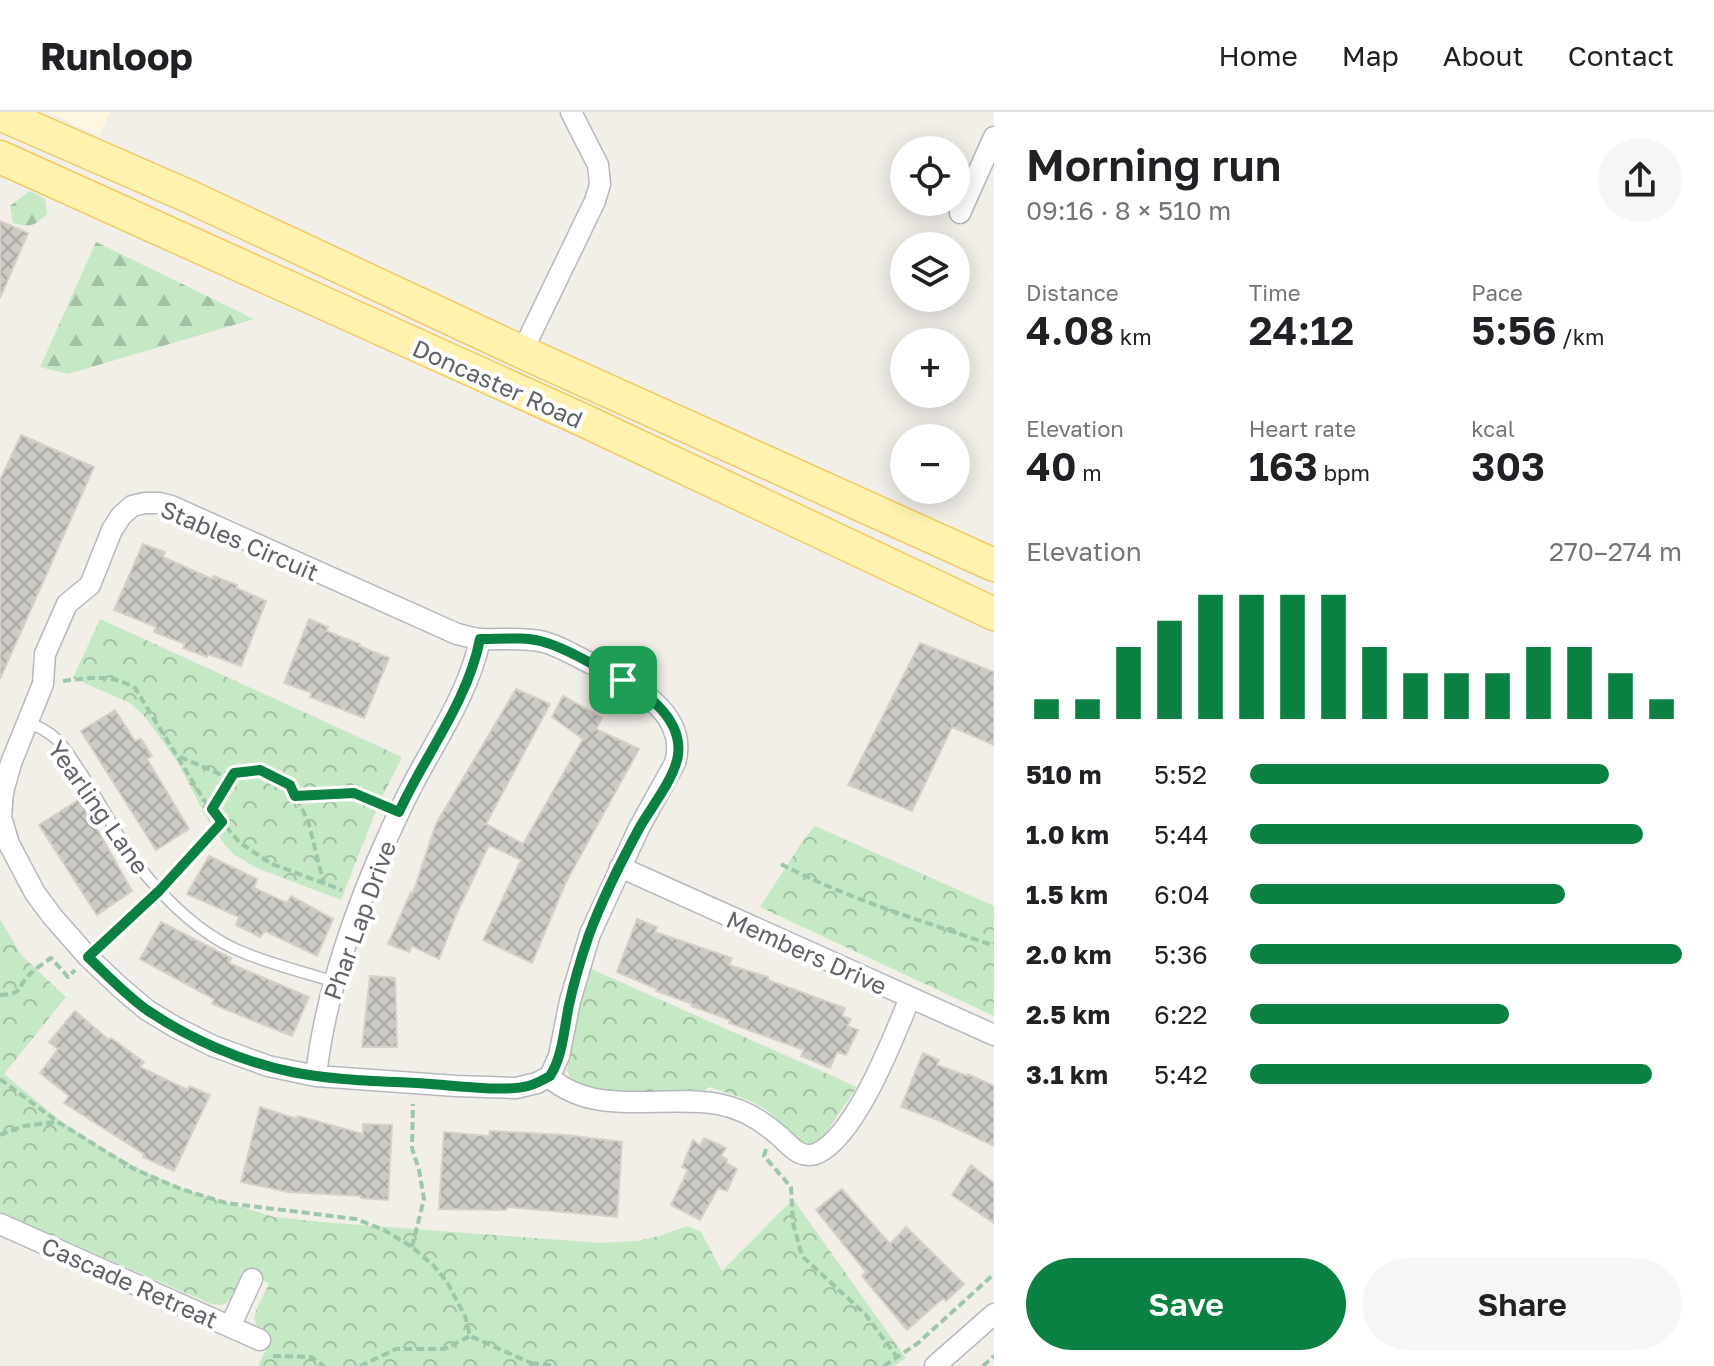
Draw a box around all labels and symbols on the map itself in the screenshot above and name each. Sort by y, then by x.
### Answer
street label: Doncaster Road [409,333,587,433]
street label: Stables Circuit [157,494,323,586]
pin [589,646,657,714]
street label: Yearling Lane [42,735,156,879]
street label: Phar Lap Drive [317,837,401,1003]
street label: Members Drive [723,904,891,1000]
street label: Cascade Retreat [38,1230,222,1334]

